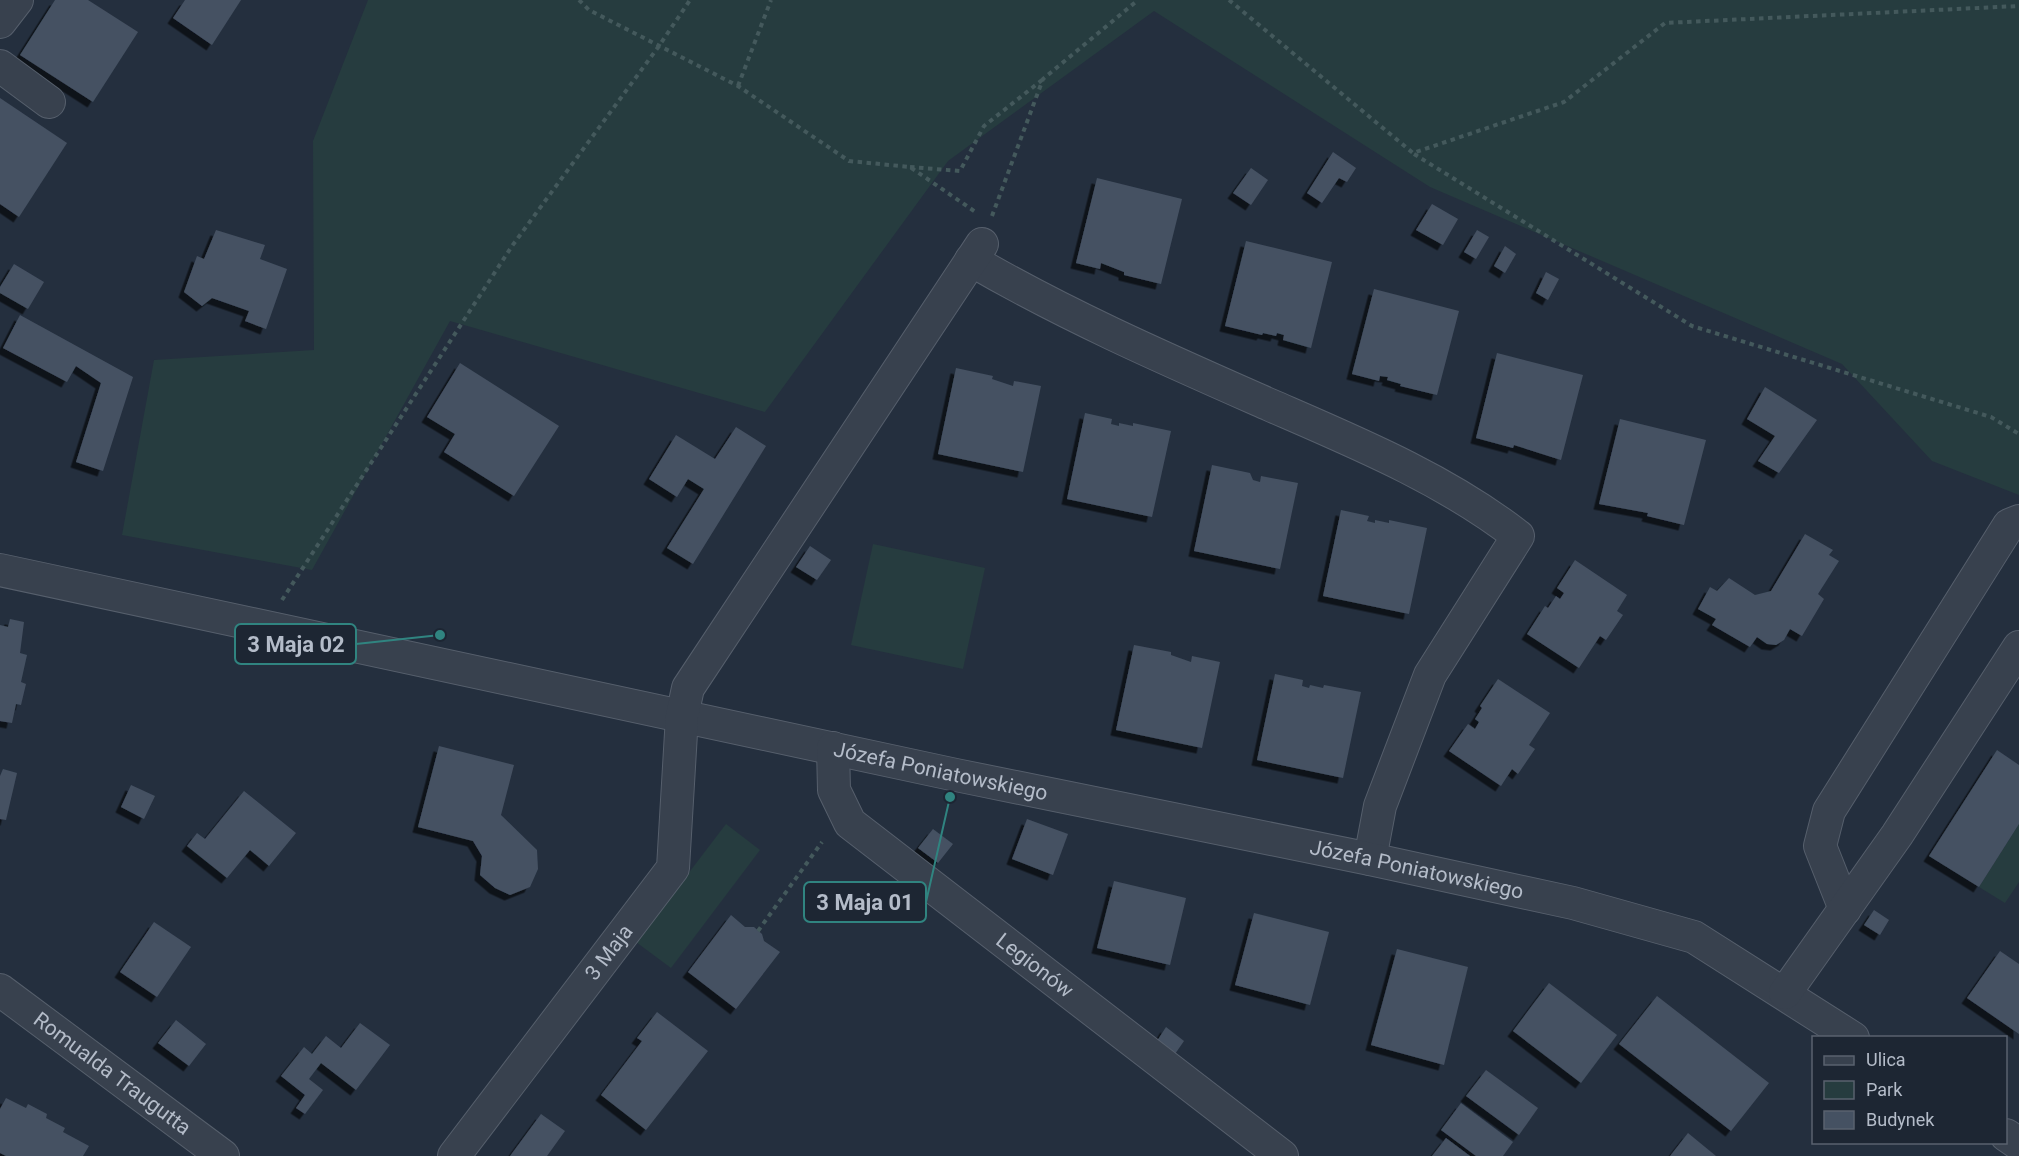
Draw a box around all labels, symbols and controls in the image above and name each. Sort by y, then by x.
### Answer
callout: 3 Maja 02 [235,624,356,664]
text: 3 Maja 02 [247,632,345,657]
street label: Józefa Poniatowskiego [832,737,1050,805]
street label: Józefa Poniatowskiego [1308,835,1526,904]
callout: 3 Maja 01 [804,882,926,922]
text: 3 Maja 01 [816,890,914,915]
street label: 3 Maja [580,920,638,985]
street label: Legionów [992,928,1078,1003]
street label: Romualda Traugutta [29,1007,196,1140]
legend [1812,1036,2007,1144]
text: Ulica [1866,1049,1906,1070]
text: Park [1866,1079,1903,1100]
text: Budynek [1866,1109,1935,1130]

